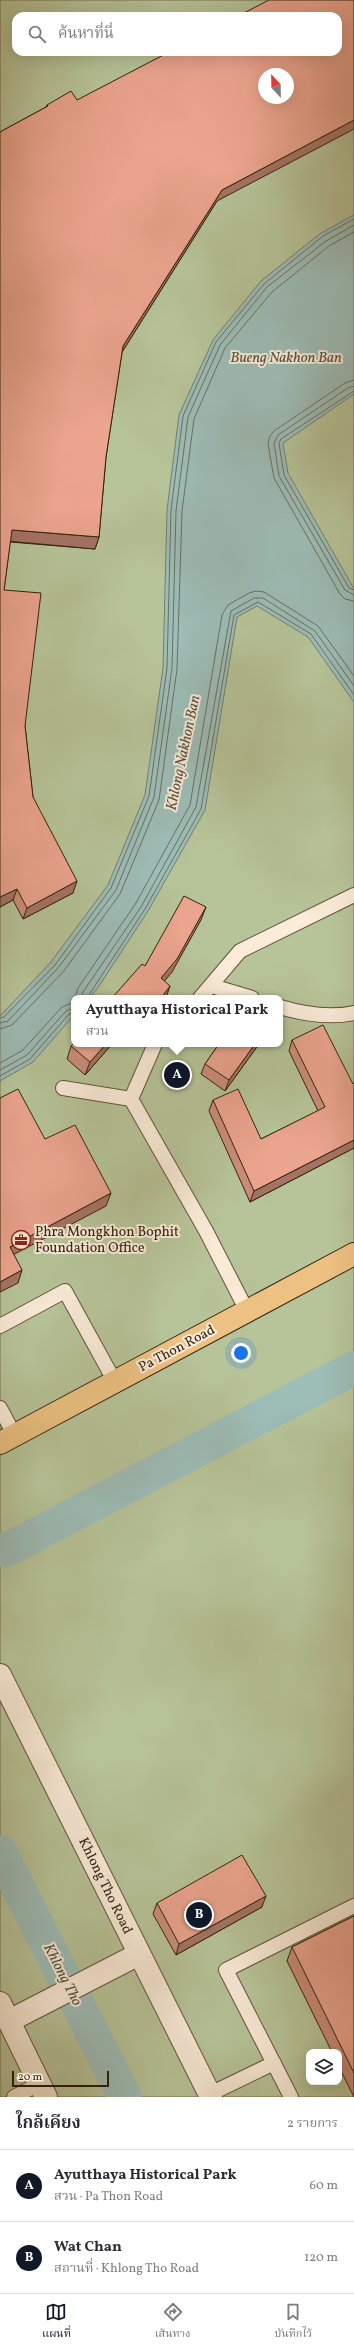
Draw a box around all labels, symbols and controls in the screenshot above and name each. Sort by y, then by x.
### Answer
search box [12,12,342,56]
icon: search [26,23,48,45]
text: ค้นหาที่นี่ [58,24,114,45]
north arrow [258,68,294,104]
water label: Bueng Nakhon Ban [230,348,342,369]
water label: Khlong Nakhon Ban [162,693,207,813]
popup [71,995,283,1047]
text: Ayutthaya Historical Park [86,1000,268,1021]
text: สวน [86,1023,109,1041]
pin: A [164,1060,190,1090]
place label: Phra Mongkhon Bophit Foundation Office [35,1223,179,1258]
office icon: Phra Mongkhon Bophit Foundation Office [10,1229,32,1251]
street label: Pa Thon Road [135,1321,219,1377]
your location [231,1343,251,1363]
street label: Khlong Tho Road [73,1834,137,1938]
pin: B [186,1900,212,1930]
water label: Khlong Tho [37,1940,87,2010]
map controls [306,2049,342,2085]
button: layers [306,2049,342,2085]
scale bar [12,2069,109,2088]
text: 20 m [18,2070,42,2085]
text: ใกล้เคียง [16,2112,81,2135]
text: 2 รายการ [287,2115,338,2133]
text: Ayutthaya Historical Park [54,2165,237,2186]
text: A [24,2177,34,2195]
text: 60 m [310,2177,338,2195]
text: สวน · Pa Thon Road [54,2188,163,2206]
text: Wat Chan [54,2237,122,2258]
text: B [25,2249,33,2267]
text: 120 m [304,2249,338,2267]
text: สถานที่ · Khlong Tho Road [54,2260,199,2278]
tab: แผนที่ [42,2301,71,2343]
tab: เส้นทาง [155,2301,191,2343]
tab: บันทึกไว้ [275,2301,312,2343]

